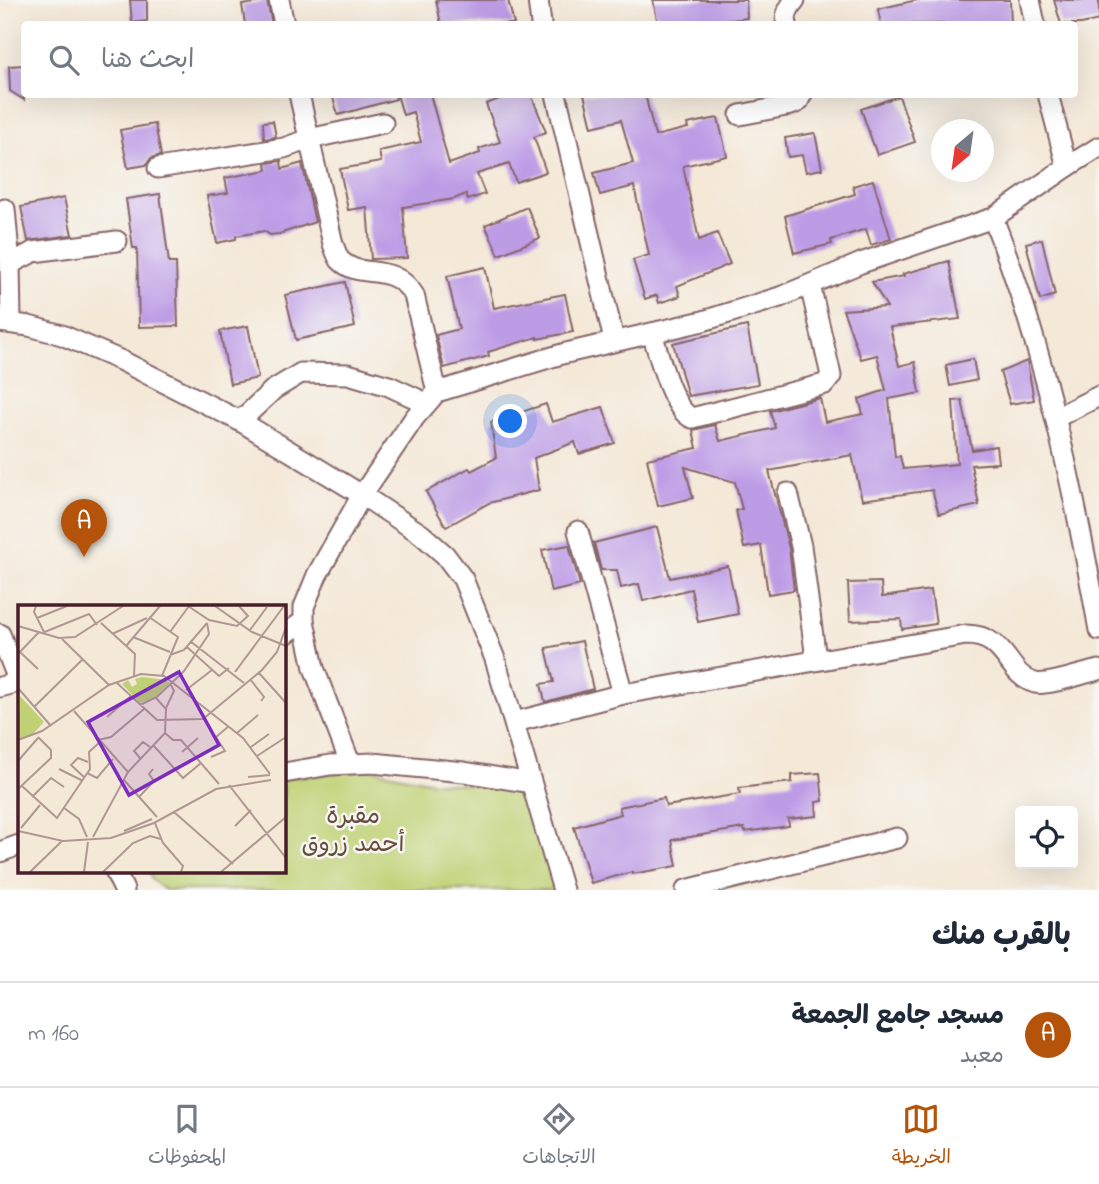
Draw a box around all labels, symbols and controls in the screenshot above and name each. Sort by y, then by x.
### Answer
search box [21,21,1078,98]
icon: search [45,41,83,79]
text: ابحث هنا [101,42,194,80]
north arrow [931,119,994,182]
your location [493,404,527,438]
pin: A [61,499,107,557]
inset map [18,605,285,872]
park label: مقبرة أحمد زروق [301,800,405,863]
map controls [1015,806,1078,869]
button: locate [1015,806,1078,869]
text: بالقرب منك [932,915,1071,959]
text: مسجد جامع الجمعة [791,998,1004,1036]
text: 160 m [28,1018,79,1051]
text: A [1041,1018,1055,1051]
text: معبد [960,1040,1004,1073]
tab: المحفوظات [148,1100,226,1173]
tab: الاتجاهات [522,1100,596,1173]
tab: الخريطة [892,1100,951,1173]

